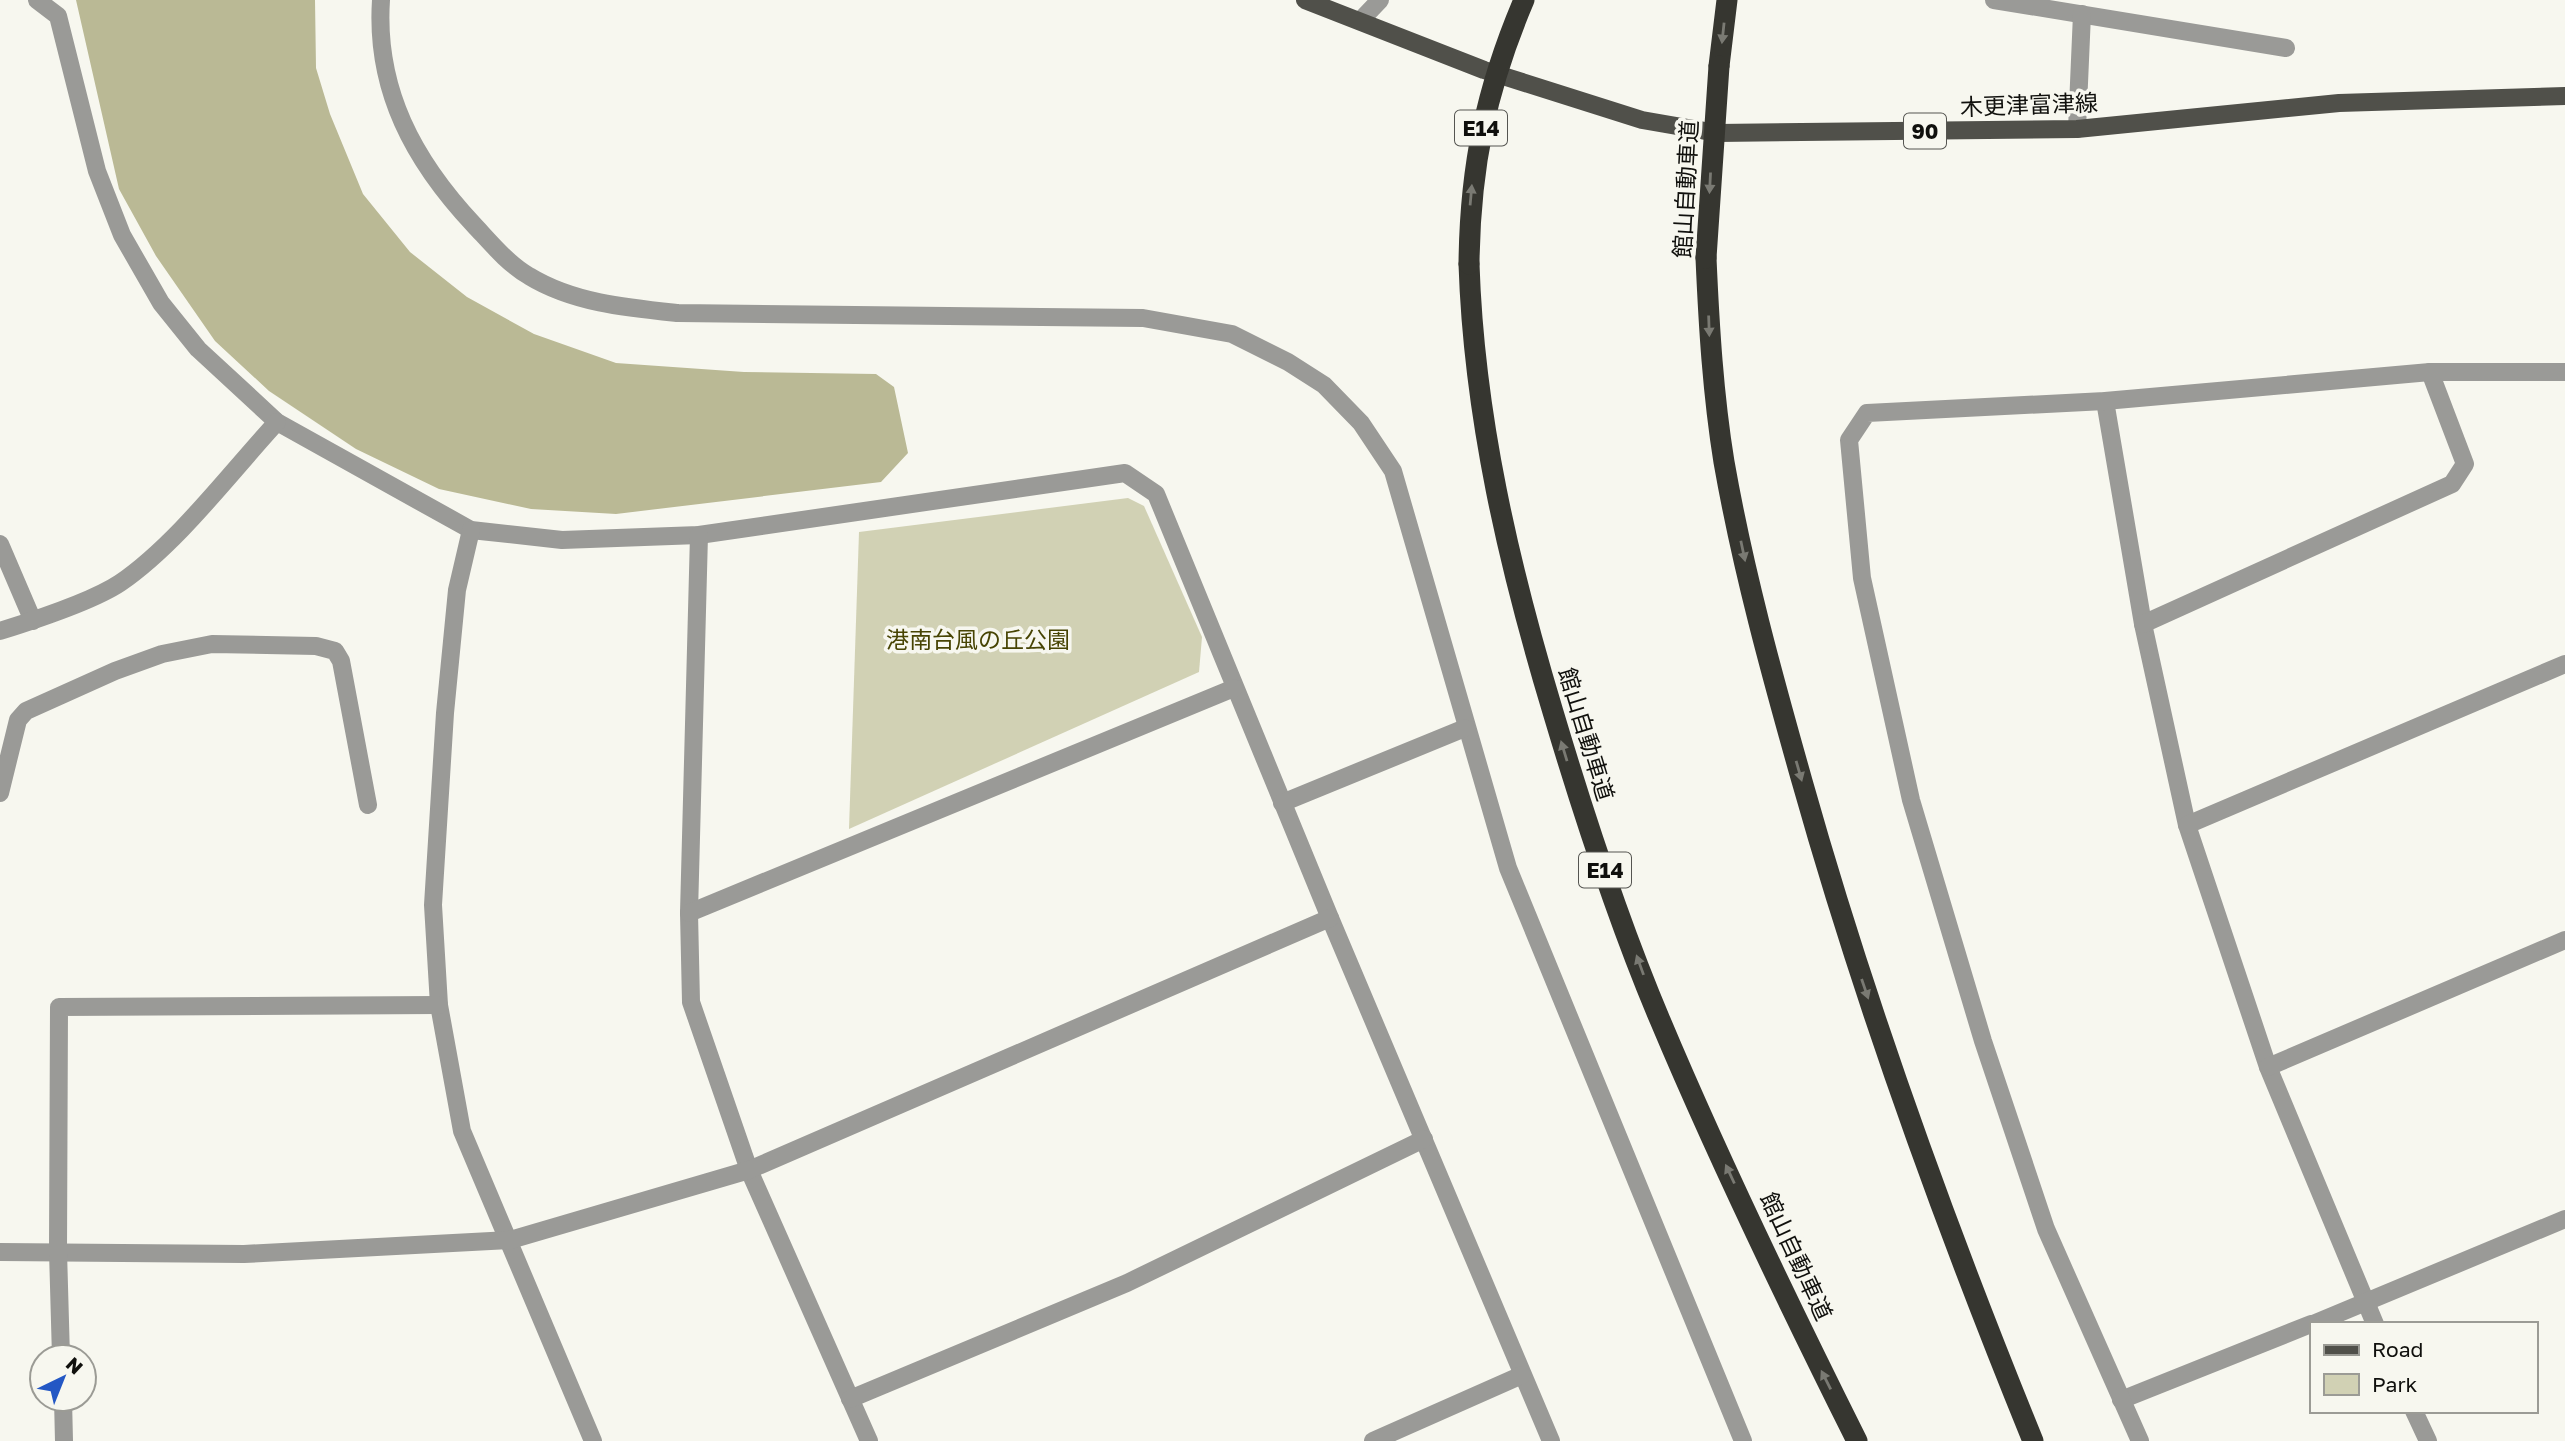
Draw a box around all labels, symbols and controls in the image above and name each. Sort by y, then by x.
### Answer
one-way arrow [1717,22,1728,44]
street label: 木更津富津線 [1960,88,2098,120]
road number: E14 [1455,110,1507,146]
road number: 90 [1904,114,1946,148]
street label: 館山自動車道 [1667,119,1703,259]
one-way arrow [1704,172,1715,194]
one-way arrow [1466,184,1477,206]
one-way arrow [1704,316,1715,338]
one-way arrow [1738,540,1749,562]
park label: 港南台風の丘公園 [886,625,1070,653]
street label: 館山自動車道 [1553,664,1621,804]
one-way arrow [1559,740,1569,761]
one-way arrow [1794,761,1805,783]
road number: E14 [1579,852,1631,888]
one-way arrow [1634,955,1645,976]
one-way arrow [1861,979,1871,1000]
one-way arrow [1724,1164,1736,1184]
street label: 館山自動車道 [1755,1188,1839,1324]
legend [2310,1322,2537,1413]
text: Road [2372,1336,2423,1362]
north arrow [28,1343,98,1413]
text: N [62,1352,88,1379]
one-way arrow [1821,1370,1832,1390]
text: Park [2372,1371,2418,1397]

